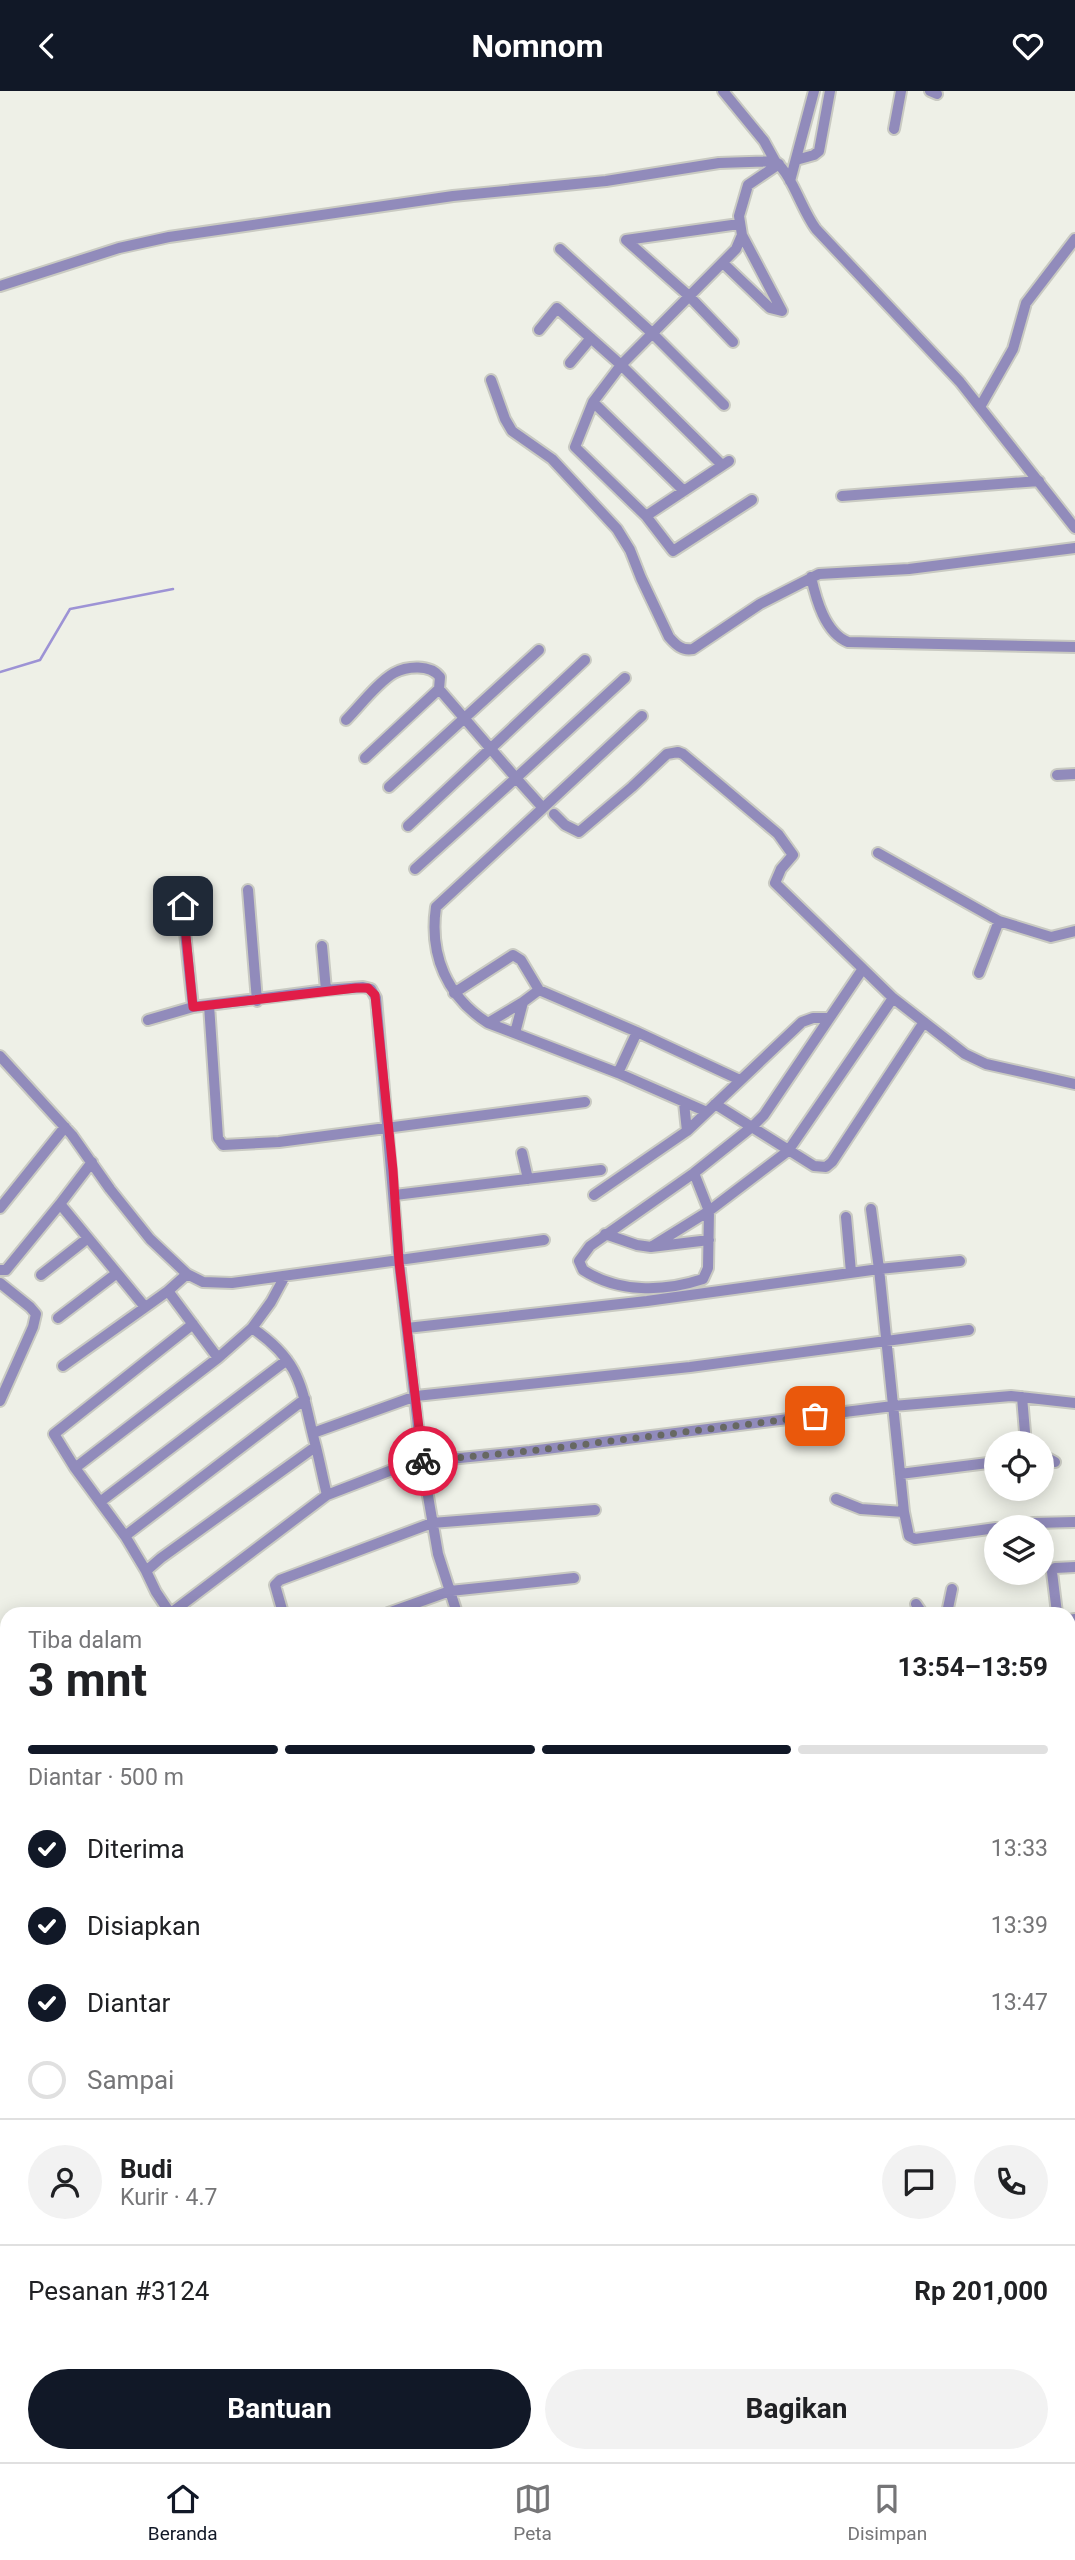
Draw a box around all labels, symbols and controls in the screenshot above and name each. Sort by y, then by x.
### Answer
icon: back [28,27,66,65]
text: Nomnom [471,27,604,65]
icon: heart [1009,27,1047,65]
pin [153,876,213,936]
icon: home [164,887,202,925]
pin [785,1386,845,1446]
icon: bag [796,1397,834,1435]
courier [388,1426,458,1496]
map controls [984,1431,1054,1585]
button: locate [984,1431,1054,1501]
icon: bike [404,1442,442,1480]
button: layers [984,1515,1054,1585]
text: Tiba dalam [28,1627,142,1654]
text: 13:54–13:59 [898,1652,1048,1682]
text: 3 mnt [28,1653,147,1707]
text: Diantar · 500 m [28,1764,184,1791]
icon: check [28,1830,66,1868]
text: Diterima [87,1834,185,1864]
text: 13:33 [991,1835,1048,1862]
icon: check [28,1907,66,1945]
text: Disiapkan [87,1911,201,1941]
text: 13:39 [991,1912,1048,1939]
icon: check [28,1984,66,2022]
text: Diantar [87,1988,170,2018]
text: 13:47 [991,1989,1048,2016]
text: Sampai [87,2065,174,2095]
button: person [28,2145,102,2219]
button: chat [882,2145,956,2219]
button: phone [974,2145,1048,2219]
text: Budi [120,2154,173,2184]
text: Kurir · 4.7 [120,2184,217,2211]
text: Pesanan #3124 [28,2276,209,2306]
text: Rp 201,000 [914,2276,1048,2306]
button: Bantuan [28,2369,531,2449]
button: Bagikan [545,2369,1048,2449]
tab: Beranda [148,2480,218,2545]
tab: Peta [513,2480,552,2545]
tab: Disimpan [847,2480,927,2545]

